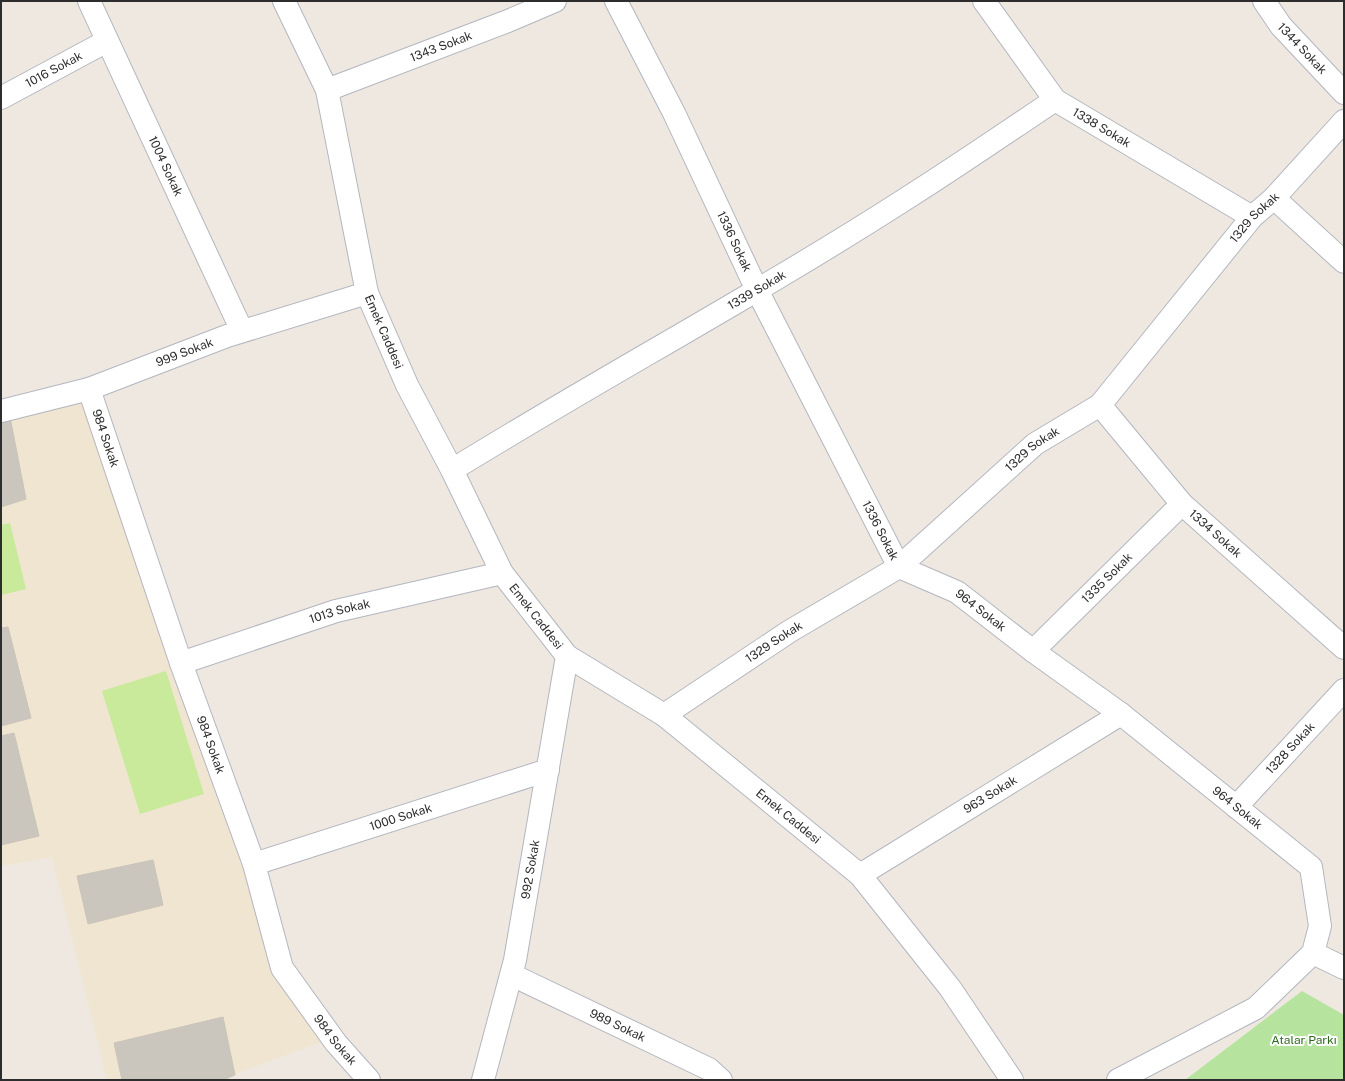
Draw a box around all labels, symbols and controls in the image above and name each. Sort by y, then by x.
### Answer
street label: 1344 Sokak [1275,20,1330,77]
street label: 1343 Sokak [408,28,474,65]
street label: 1016 Sokak [23,49,85,91]
street label: 1338 Sokak [1070,105,1133,151]
street label: 1004 Sokak [146,134,186,199]
street label: 1329 Sokak [1227,190,1282,246]
street label: 1336 Sokak [714,209,754,274]
street label: 1339 Sokak [725,267,789,313]
street label: Emek Caddesi [362,293,406,371]
street label: 999 Sokak [154,335,215,370]
street label: 984 Sokak [89,407,122,469]
street label: 1329 Sokak [1002,424,1062,474]
street label: 1336 Sokak [859,498,902,563]
street label: 1334 Sokak [1186,507,1244,561]
street label: 1335 Sokak [1079,550,1135,606]
street label: Emek Caddesi [506,581,566,652]
street label: 964 Sokak [953,586,1009,634]
street label: 1013 Sokak [308,596,372,626]
street label: 1329 Sokak [743,618,805,666]
street label: 984 Sokak [194,714,228,776]
street label: 1328 Sokak [1263,719,1318,777]
street label: 963 Sokak [961,773,1020,816]
street label: 964 Sokak [1210,783,1265,832]
street label: Emek Caddesi [753,786,823,847]
street label: 1000 Sokak [368,801,434,834]
street label: 992 Sokak [519,839,542,900]
street label: 989 Sokak [587,1006,648,1045]
street label: 984 Sokak [311,1012,360,1068]
park label: Atalar Parkı [1271,1033,1337,1047]

